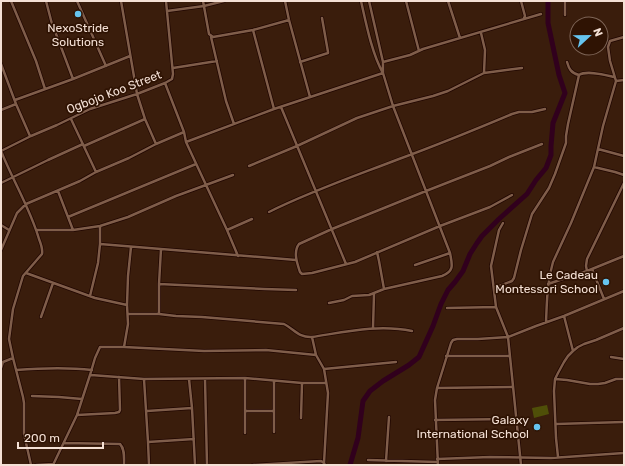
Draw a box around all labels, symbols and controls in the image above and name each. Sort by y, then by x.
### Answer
marker: NexoStride Solutions [73,9,83,19]
north arrow [569,16,609,56]
place label: NexoStride Solutions [47,21,109,49]
text: N [590,26,605,39]
street label: Ogbojo Koo Street [65,67,164,117]
place label: Le Cadeau Montessori School [495,268,598,296]
marker: Le Cadeau Montessori School [601,277,611,287]
place label: Galaxy International School [416,413,529,441]
marker: Galaxy International School [532,422,542,432]
scale bar [18,424,103,450]
text: 200 m [24,431,60,445]

